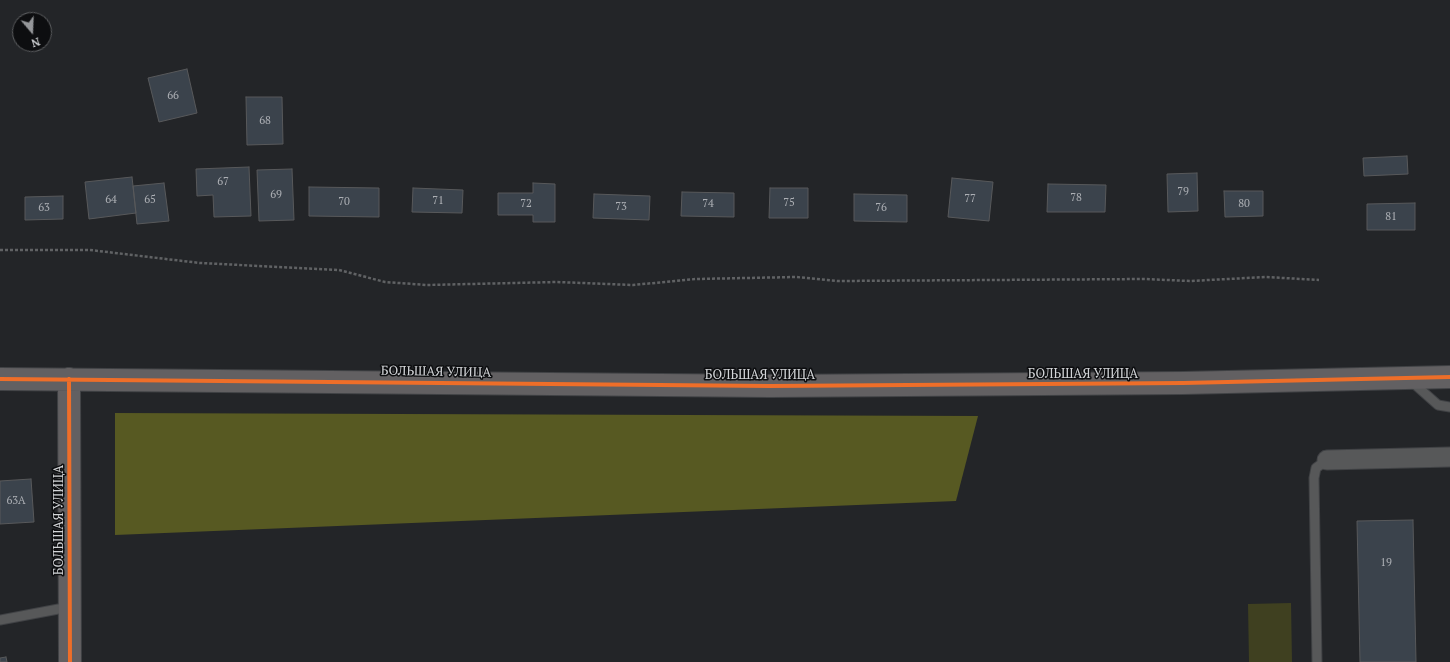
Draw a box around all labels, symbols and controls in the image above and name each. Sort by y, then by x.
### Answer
north arrow [12,12,52,52]
text: N [29,34,42,50]
house number: 66 [167,89,179,103]
house number: 68 [259,114,271,128]
house number: 67 [217,175,229,189]
house number: 79 [1177,185,1189,199]
house number: 69 [270,188,282,202]
house number: 78 [1070,191,1082,205]
house number: 77 [964,192,976,206]
house number: 64 [105,193,117,207]
house number: 65 [144,193,156,207]
house number: 71 [432,194,444,208]
house number: 70 [338,195,350,209]
house number: 75 [783,196,795,210]
house number: 72 [520,197,532,211]
house number: 74 [702,197,714,211]
house number: 80 [1238,197,1250,211]
house number: 73 [615,200,627,214]
house number: 63 [38,201,50,215]
house number: 76 [875,201,887,215]
house number: 81 [1385,210,1397,224]
street label: БОЛЬШАЯ УЛИЦА [381,363,491,381]
street label: БОЛЬШАЯ УЛИЦА [1028,366,1138,382]
street label: БОЛЬШАЯ УЛИЦА [705,367,815,383]
street label: БОЛЬШАЯ УЛИЦА [51,465,67,575]
house number: 63А [6,494,26,508]
house number: 19 [1380,556,1392,570]

